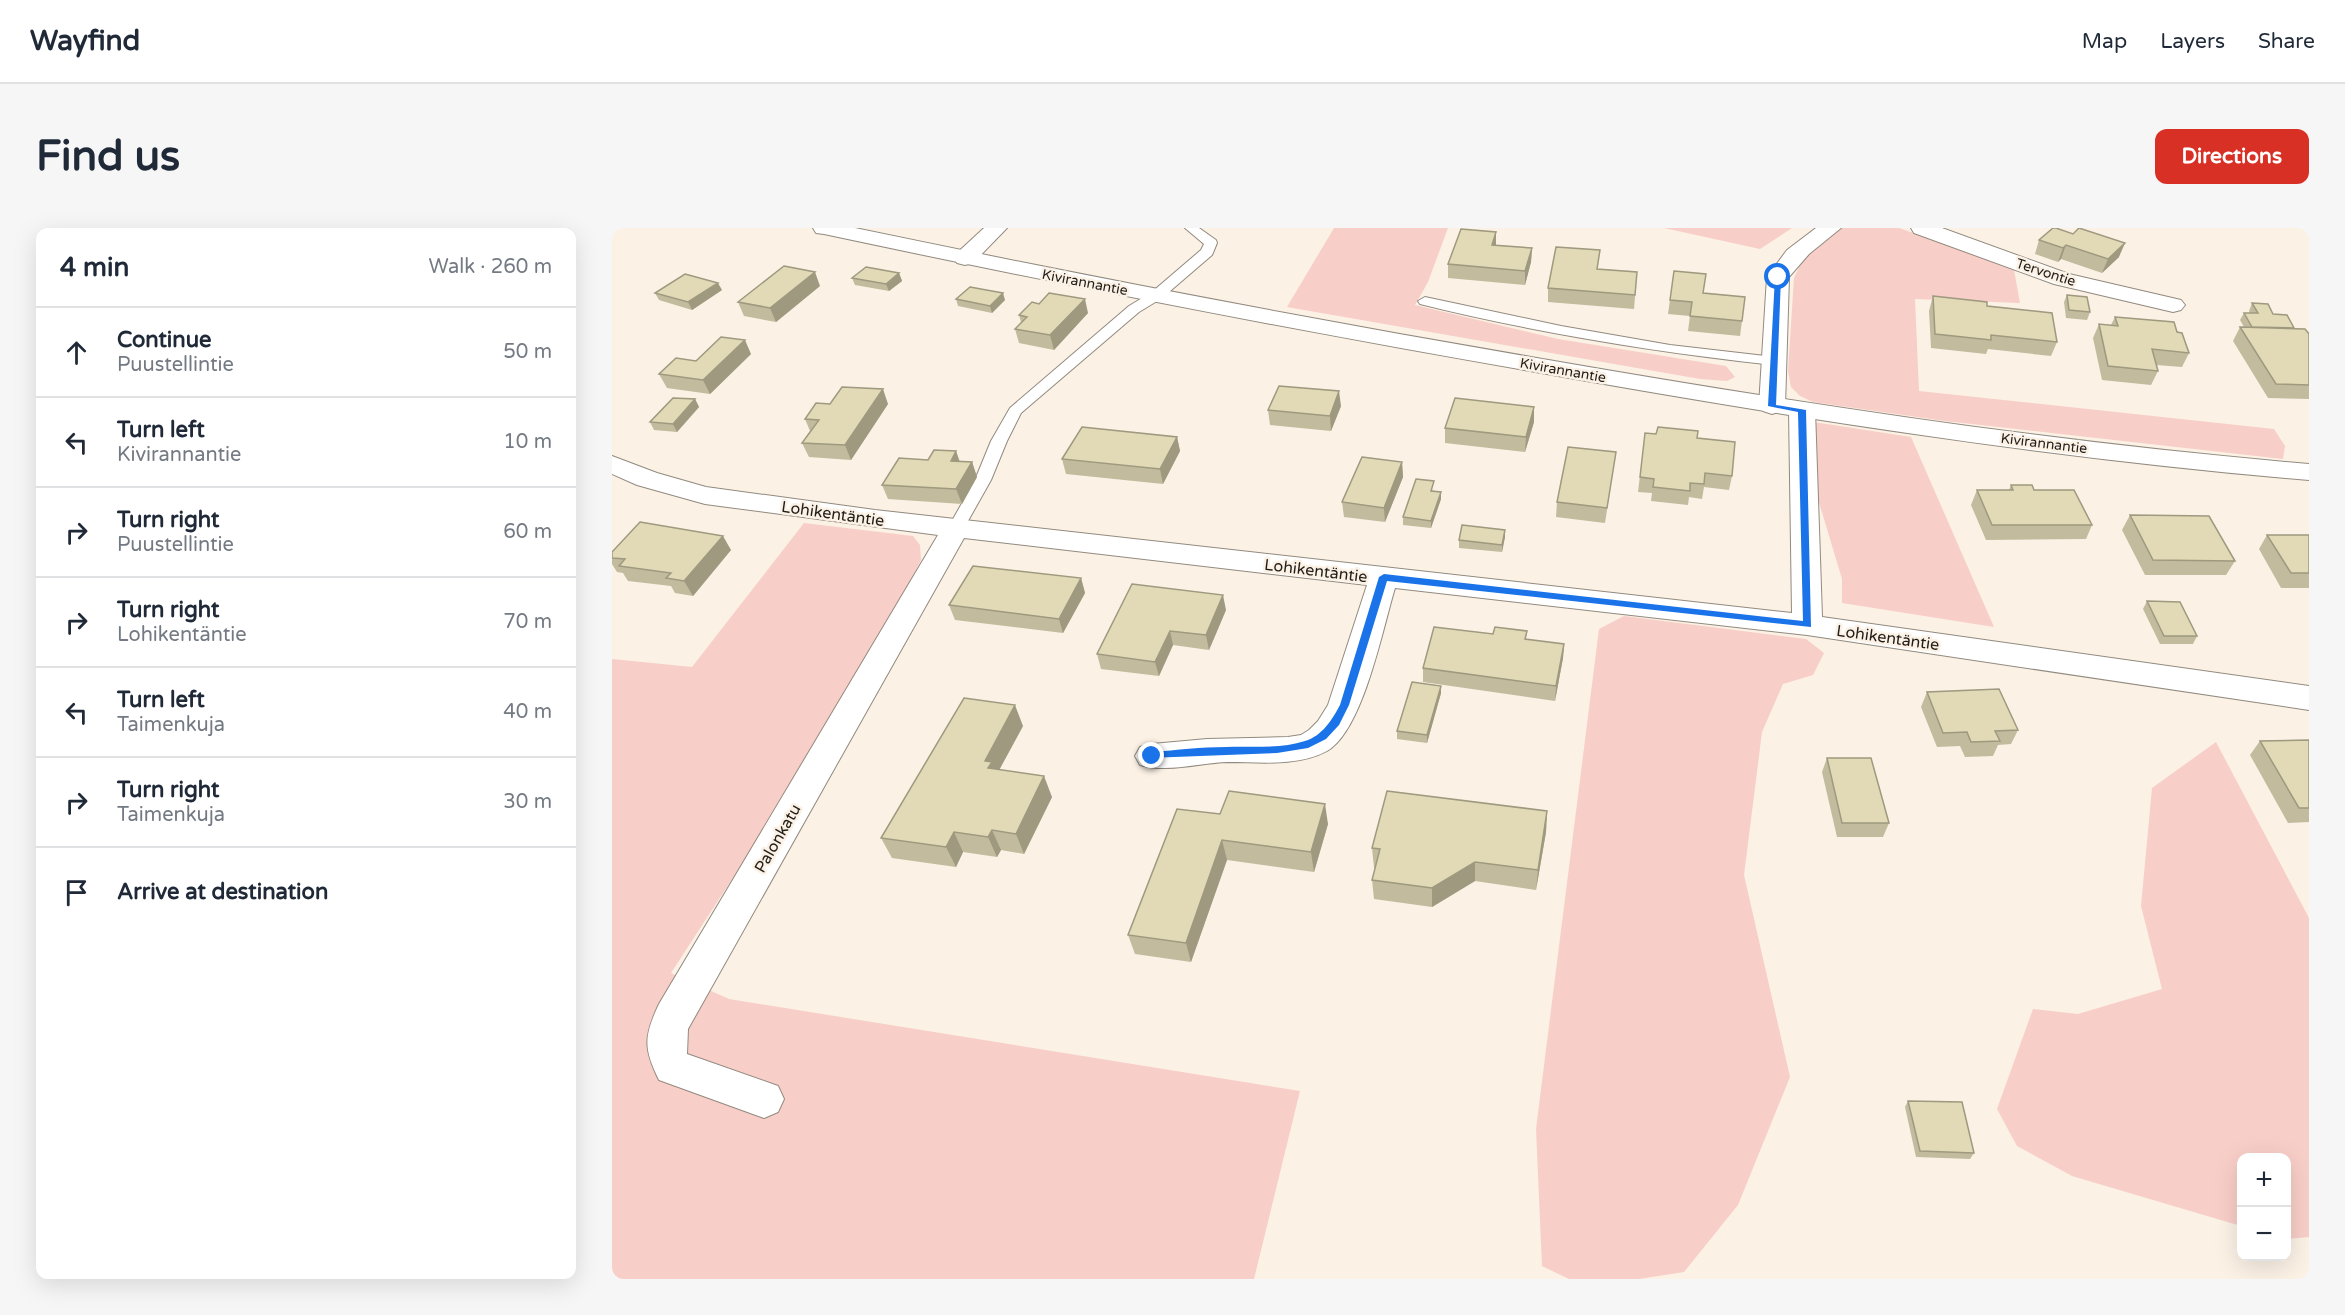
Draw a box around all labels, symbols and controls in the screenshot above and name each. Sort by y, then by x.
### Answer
text: Wayfind [30,24,140,58]
text: Map [2082,29,2127,54]
text: Layers [2160,29,2225,54]
text: Share [2258,29,2315,54]
button: Directions [2155,129,2309,184]
text: Find us [36,131,180,182]
text: 4 min [60,252,129,283]
text: Walk · 260 m [429,255,552,279]
street label: Tervontie [2014,255,2078,290]
route start [1764,263,1790,289]
street label: Kivirannantie [1041,266,1129,299]
text: Continue [117,327,212,353]
icon: ahead [60,336,93,369]
text: 50 m [503,340,552,364]
text: Puustellintie [117,353,234,377]
street label: Kivirannantie [1519,355,1607,386]
text: Turn left [117,417,205,443]
icon: left [60,426,93,459]
text: 10 m [503,430,552,454]
street label: Kivirannantie [2000,430,2088,457]
text: Kivirannantie [117,443,241,467]
street label: Lohikentäntie [780,497,886,531]
text: Turn right [117,507,219,533]
icon: right [60,516,93,549]
text: 60 m [503,520,552,544]
text: Puustellintie [117,533,234,557]
street label: Lohikentäntie [1263,555,1369,587]
text: Turn right [117,597,219,623]
icon: right [60,606,93,639]
text: 70 m [503,610,552,634]
street label: Lohikentäntie [1835,621,1941,655]
text: Lohikentäntie [117,623,247,647]
text: Turn left [117,687,205,713]
icon: left [60,696,93,729]
text: 40 m [503,700,552,724]
text: Taimenkuja [117,713,225,737]
route end [1138,742,1164,768]
text: Turn right [117,777,219,803]
icon: right [60,786,93,819]
text: 30 m [503,790,552,814]
street label: Palonkatu [750,801,806,876]
text: Taimenkuja [117,803,225,827]
icon: arrive [60,876,93,909]
text: Arrive at destination [117,879,328,905]
map controls [2237,1153,2291,1261]
button: + [2237,1153,2291,1207]
button: − [2237,1207,2291,1261]

